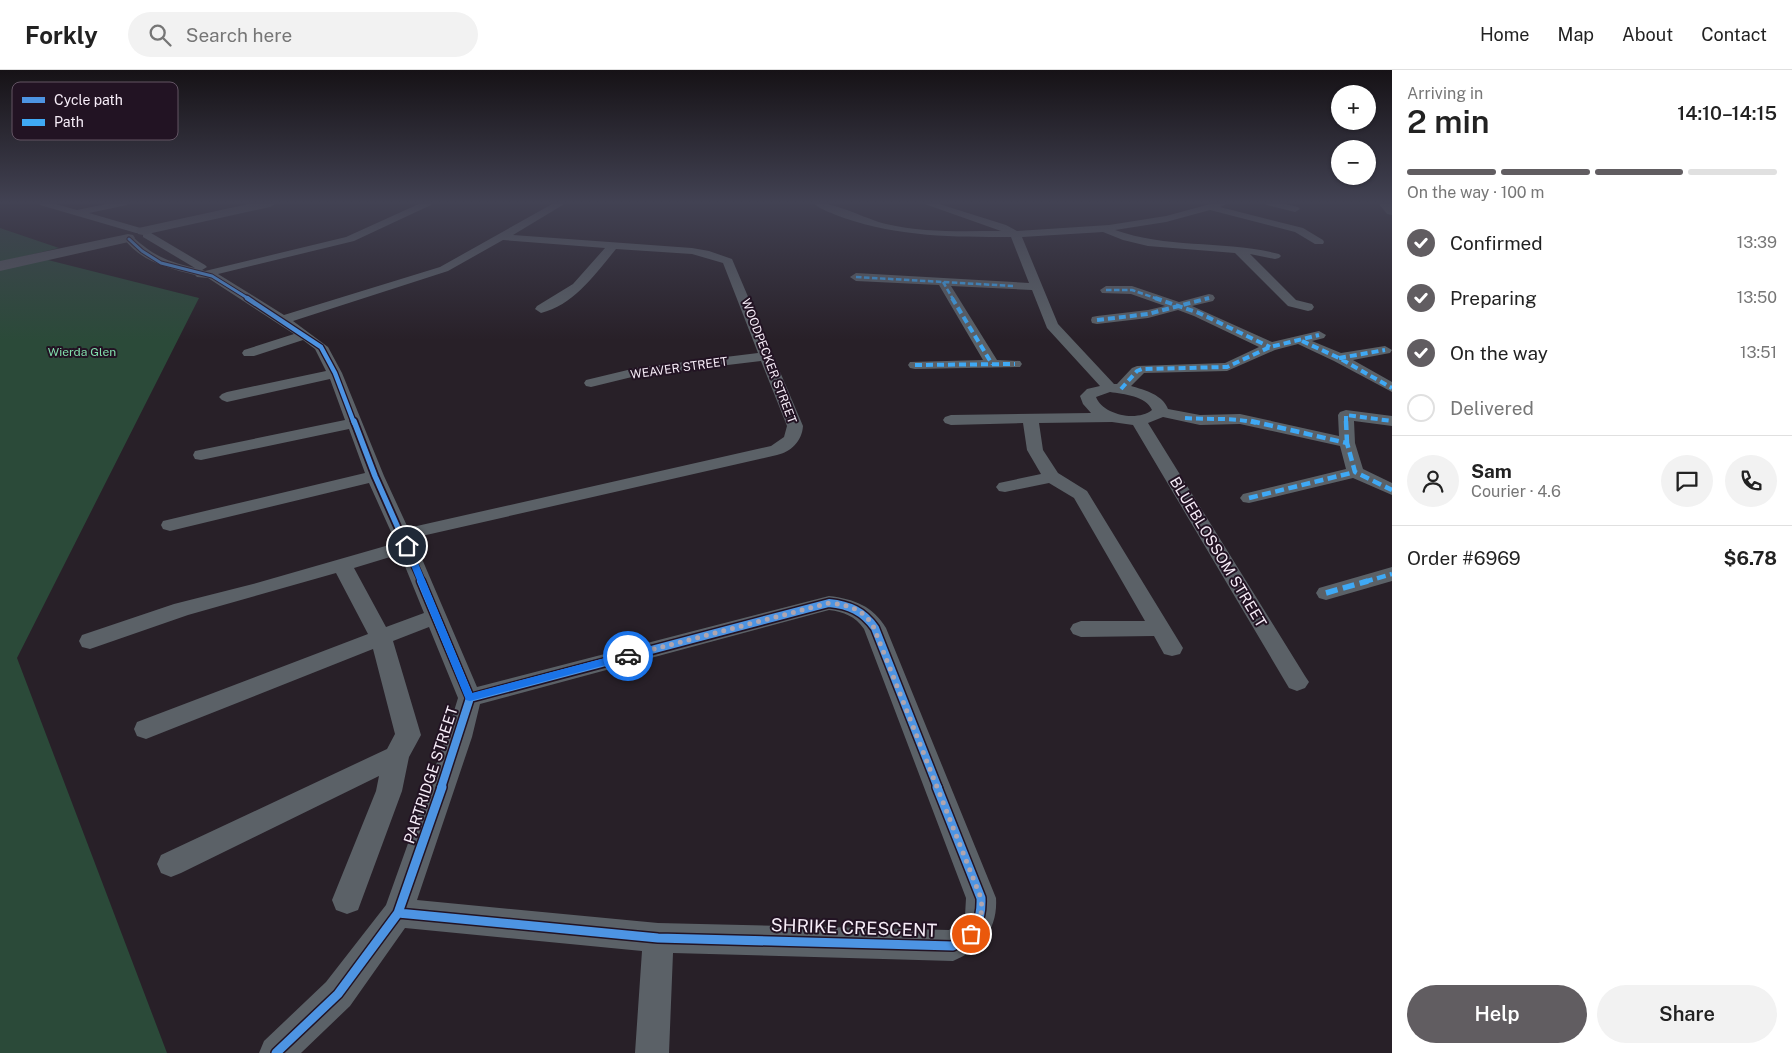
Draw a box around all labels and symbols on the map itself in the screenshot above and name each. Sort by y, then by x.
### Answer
legend [12,82,178,140]
text: Cycle path [54,92,123,108]
text: Path [54,114,84,130]
street label: WOODPECKER STREET [739,297,799,425]
park label: Wierda Glen [48,345,116,359]
street label: WEAVER STREET [630,354,728,382]
street label: BLUEBLOSSOM STREET [1167,473,1270,630]
pin [386,525,428,567]
courier [603,631,653,681]
street label: PARTRIDGE STREET [400,704,461,846]
pin [950,913,992,955]
street label: SHRIKE CRESCENT [770,914,938,941]

